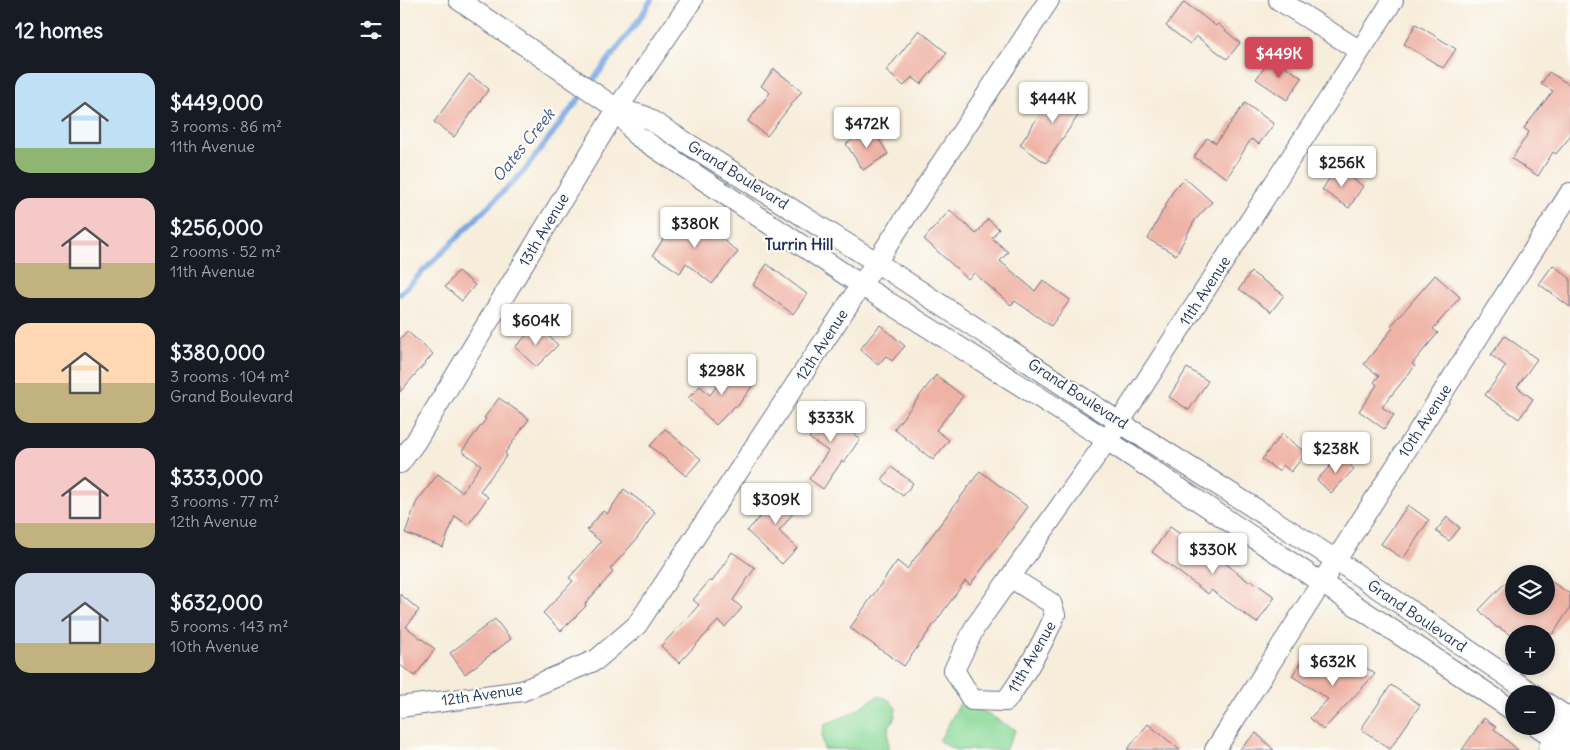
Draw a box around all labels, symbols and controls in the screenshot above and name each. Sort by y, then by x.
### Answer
icon: filters [357,16,385,44]
text: 12 homes [15,17,103,44]
pin: $449K [1244,36,1314,79]
text: $449K [1256,43,1302,63]
pin: $444K [1018,82,1088,124]
text: $444K [1030,88,1076,108]
text: $449,000 [170,89,263,116]
icon: home [55,93,115,153]
water label: Oates Creek [487,103,560,186]
pin: $472K [832,106,902,149]
text: $472K [845,113,889,133]
text: 3 rooms · 86 m² [170,116,282,136]
text: 11th Avenue [170,136,255,156]
street label: Grand Boulevard [684,136,792,213]
pin: $256K [1307,146,1377,188]
text: $256K [1319,152,1365,172]
street label: 13th Avenue [514,190,573,270]
pin: $380K [660,206,730,249]
text: $380K [671,213,719,233]
text: $256,000 [170,214,263,241]
icon: home [55,218,115,278]
district label: Turrin Hill [765,234,833,254]
text: 2 rooms · 52 m² [170,241,281,261]
street label: 11th Avenue [1175,252,1234,329]
text: 11th Avenue [170,261,255,281]
pin: $604K [501,304,571,346]
street label: 12th Avenue [791,305,852,384]
text: $604K [512,310,560,330]
text: $380,000 [170,339,265,366]
icon: home [55,343,115,403]
pin: $298K [687,354,757,396]
street label: Grand Boulevard [1025,354,1132,433]
text: $298K [699,360,745,380]
text: 3 rooms · 104 m² [170,366,290,386]
street label: 10th Avenue [1394,381,1455,461]
text: Grand Boulevard [170,386,293,406]
pin: $333K [796,400,866,443]
text: $333K [808,407,854,427]
pin: $238K [1301,432,1371,474]
text: $238K [1313,438,1359,458]
text: $333,000 [170,464,263,491]
icon: home [55,468,115,528]
pin: $309K [741,482,811,525]
text: $309K [752,489,800,509]
text: 3 rooms · 77 m² [170,491,279,511]
text: 12th Avenue [170,511,257,531]
pin: $330K [1178,532,1248,575]
text: $330K [1189,539,1237,559]
map controls [1505,565,1555,735]
button: layers [1505,565,1555,615]
street label: Grand Boulevard [1364,575,1471,656]
text: $632,000 [170,589,263,616]
icon: home [55,593,115,653]
text: 5 rooms · 143 m² [170,616,288,636]
street label: 11th Avenue [1003,618,1060,696]
button: + [1505,625,1555,675]
text: 10th Avenue [170,636,259,656]
pin: $632K [1298,644,1368,687]
text: $632K [1310,651,1356,671]
street label: 12th Avenue [440,679,524,710]
button: − [1505,685,1555,735]

